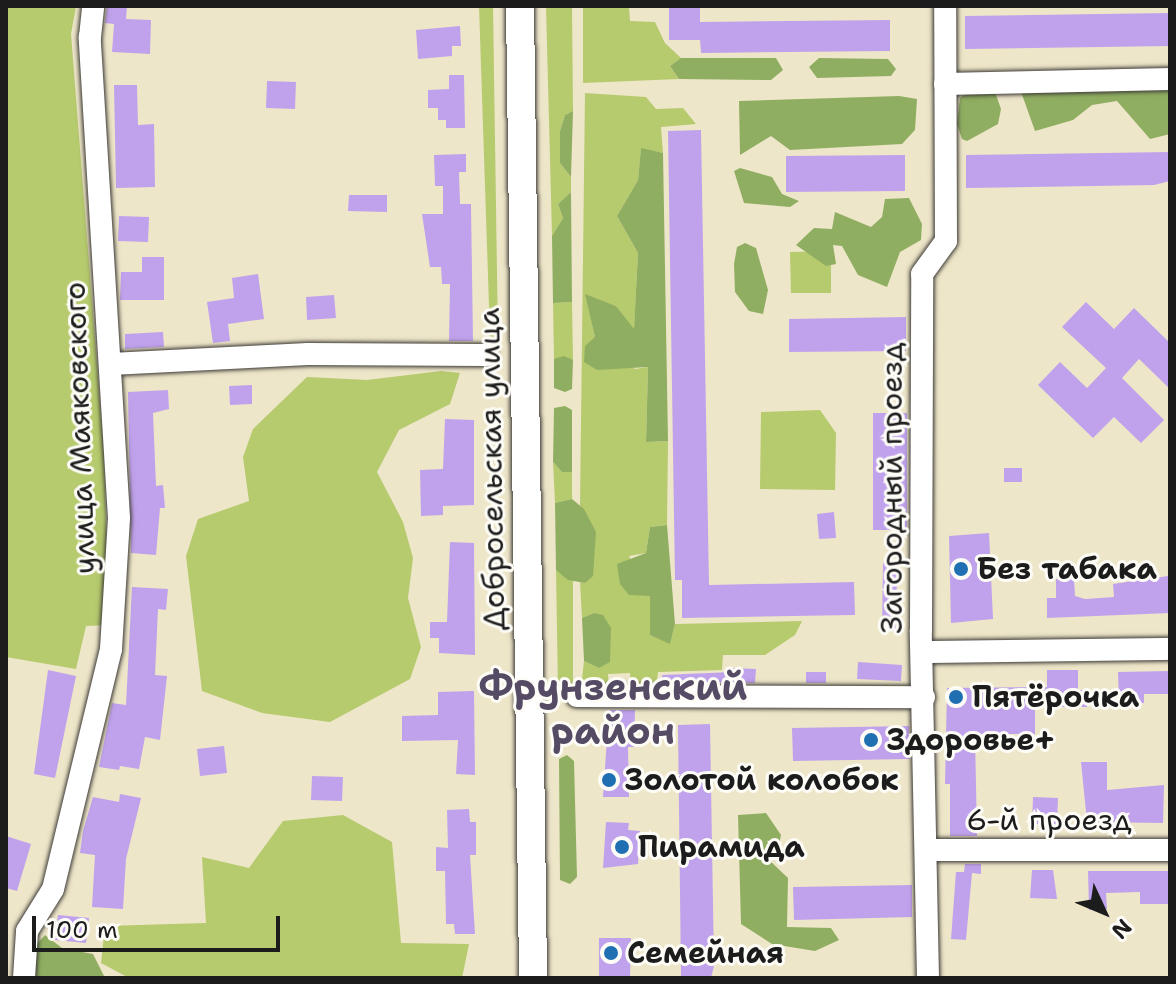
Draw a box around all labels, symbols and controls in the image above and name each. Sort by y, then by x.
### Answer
street label: улица Маяковского [57,281,103,575]
street label: Добросельская улица [471,307,513,631]
street label: Загородный проезд [874,342,910,634]
place label: Без табака [977,551,1157,587]
marker: Без табака [952,560,970,578]
district label: Фрунзенский район [478,664,748,754]
place label: Пятёрочка [972,679,1139,715]
marker: Пятёрочка [947,688,965,706]
place label: Здоровье+ [887,722,1055,758]
marker: Здоровье+ [862,731,880,749]
place label: Золотой колобок [625,762,899,798]
marker: Золотой колобок [600,771,618,789]
street label: 6-й проезд [966,802,1132,838]
place label: Пирамида [638,829,805,865]
marker: Пирамида [613,838,631,856]
north arrow [1064,872,1144,952]
scale bar [36,900,284,950]
text: N [1105,913,1138,945]
text: 100 m [46,914,118,946]
place label: Семейная [627,935,784,971]
marker: Семейная [602,944,620,962]

